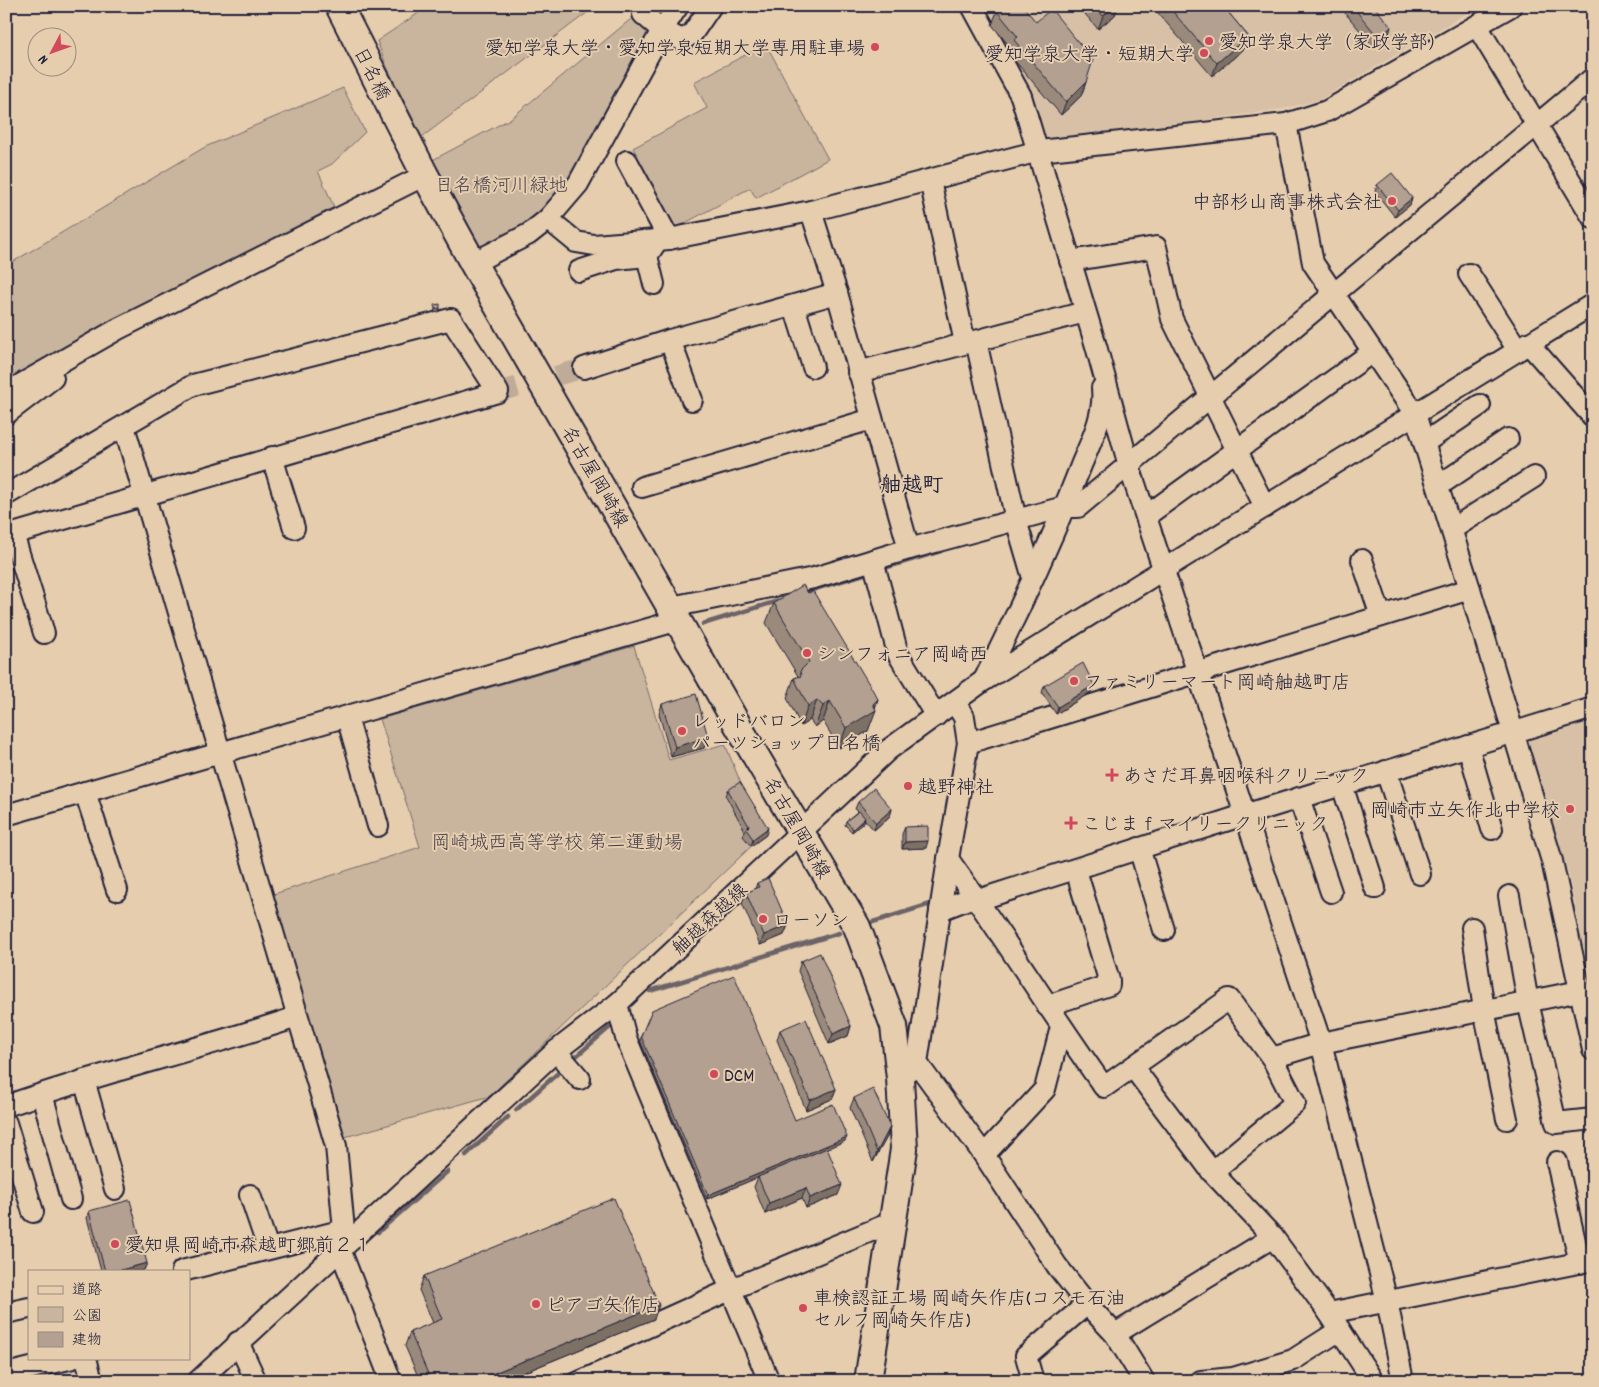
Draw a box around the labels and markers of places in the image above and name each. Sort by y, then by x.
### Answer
place label: 愛知学泉大学（家政学部） [1219,31,1447,58]
marker: 愛知学泉大学（家政学部） [1203,35,1215,47]
place label: 愛知学泉大学・愛知学泉短期大学専用駐車場 [485,37,865,64]
marker: 愛知学泉大学・愛知学泉短期大学専用駐車場 [869,41,881,53]
place label: 愛知学泉大学・短期大学 [985,43,1194,70]
marker: 愛知学泉大学・短期大学 [1198,47,1210,59]
place label: 中部杉山商事株式会社 [1192,191,1382,218]
marker: 中部杉山商事株式会社 [1386,195,1398,207]
place label: シンフォニア岡崎西 [817,643,988,670]
marker: シンフォニア岡崎西 [801,647,813,659]
place label: ファミリーマート岡崎舳越町店 [1084,671,1350,698]
marker: ファミリーマート岡崎舳越町店 [1068,675,1080,687]
place label: レッドバロン パーツショップ日名橋 [692,710,881,759]
marker: レッドバロン パーツショップ日名橋 [676,725,688,737]
place label: あさだ耳鼻咽喉科クリニック [1123,765,1369,792]
marker: あさだ耳鼻咽喉科クリニック [1105,768,1119,782]
place label: 越野神社 [918,776,994,803]
marker: 越野神社 [902,780,914,792]
place label: 岡崎市立矢作北中学校 [1370,799,1560,826]
marker: 岡崎市立矢作北中学校 [1564,803,1576,815]
place label: こじまｆマイリークリニック [1082,813,1328,840]
marker: こじまｆマイリークリニック [1064,816,1078,830]
place label: ローソン [773,909,849,936]
marker: ローソン [757,913,769,925]
place label: DCM [724,1064,754,1091]
marker: DCM [708,1068,720,1080]
place label: 愛知県岡崎市森越町郷前２１ [125,1234,372,1261]
marker: 愛知県岡崎市森越町郷前２１ [109,1238,121,1250]
place label: 車検認証工場 岡崎矢作店(コスモ石油 セルフ岡崎矢作店) [813,1287,1125,1336]
place label: ピアゴ矢作店 [546,1294,660,1321]
marker: ピアゴ矢作店 [530,1298,542,1310]
marker: 車検認証工場 岡崎矢作店(コスモ石油 セルフ岡崎矢作店) [797,1302,809,1314]

